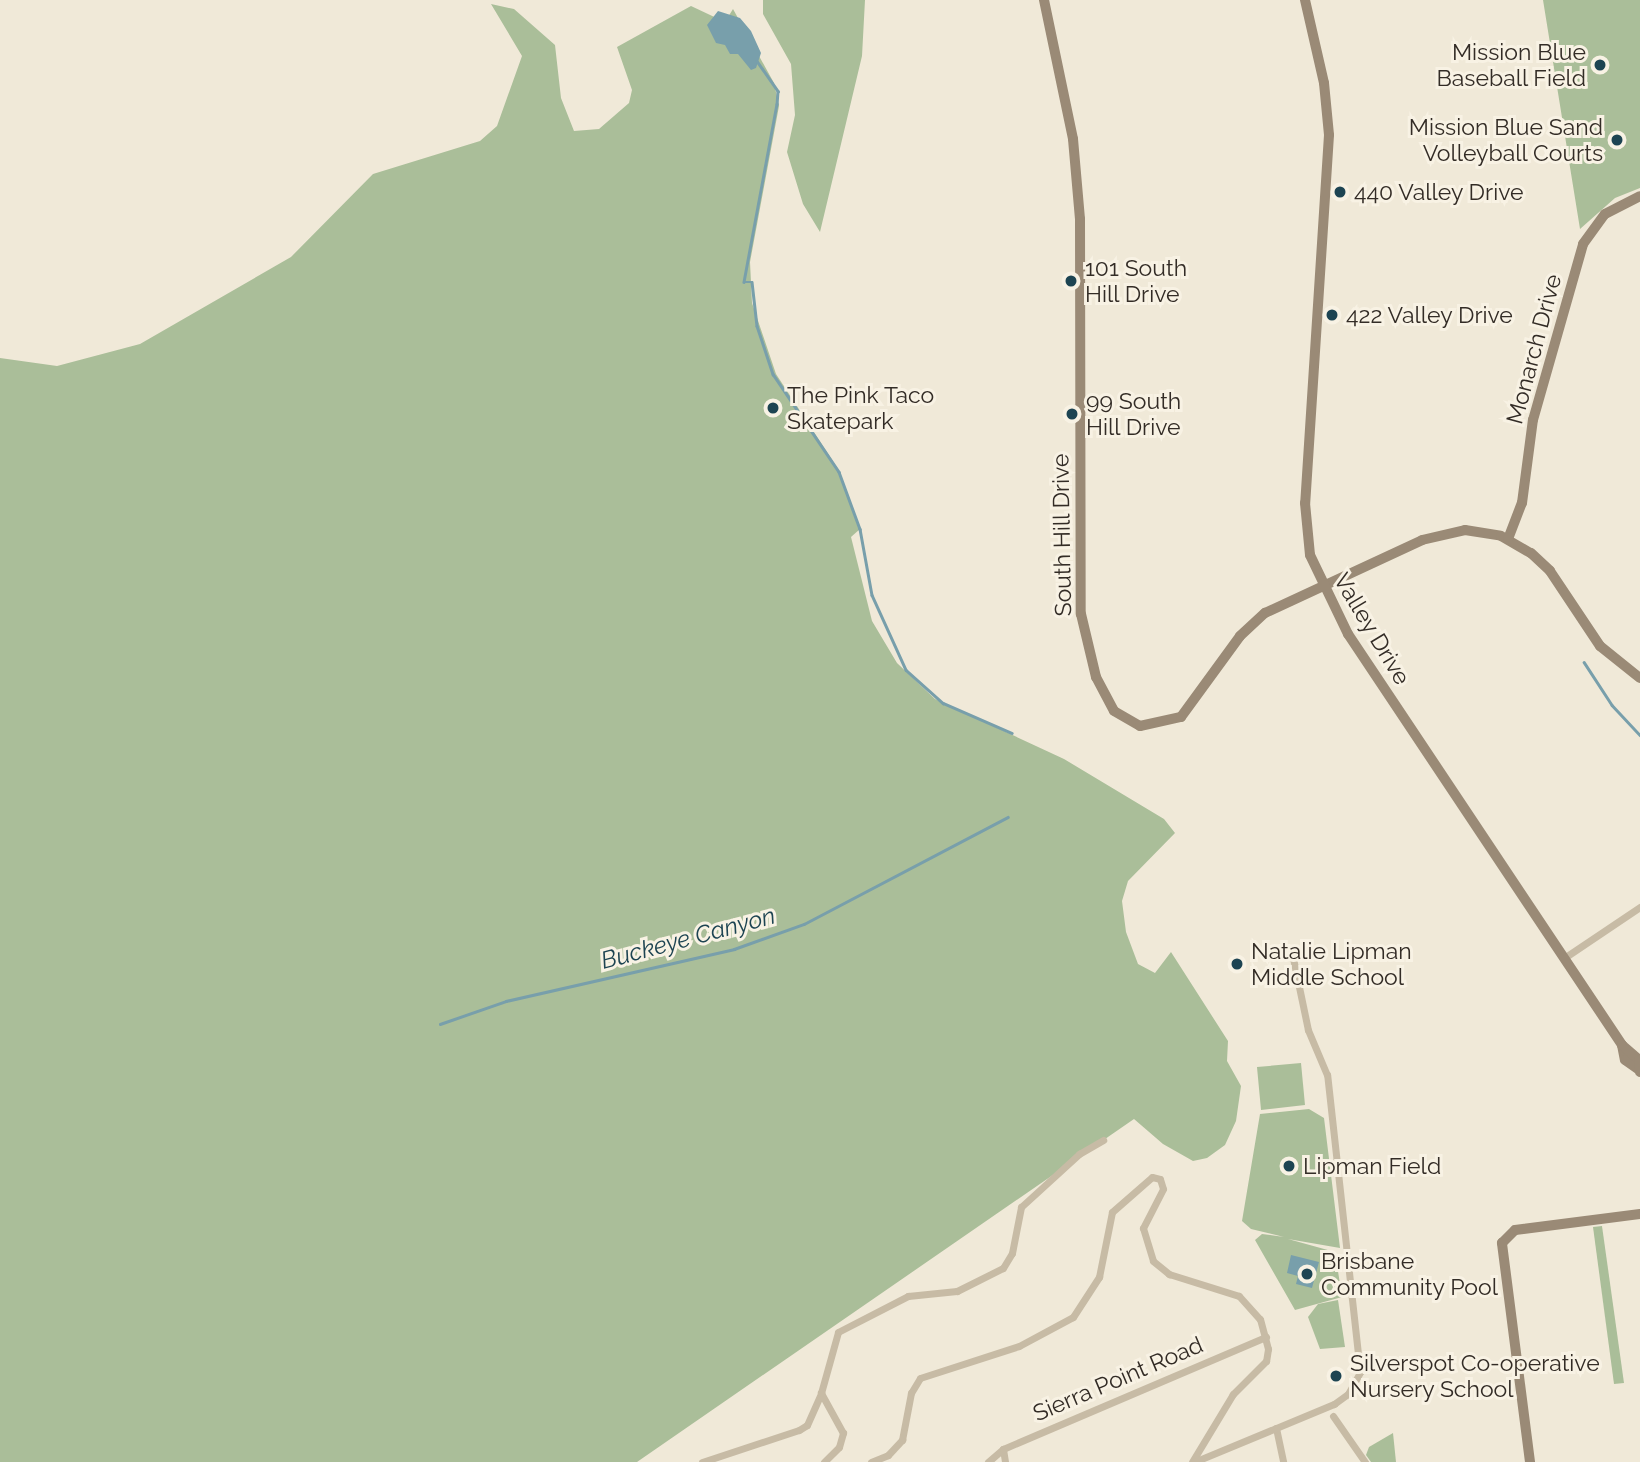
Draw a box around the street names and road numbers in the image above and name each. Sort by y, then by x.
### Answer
street label: Monarch Drive [1501,271,1567,427]
street label: South Hill Drive [1047,453,1077,617]
street label: Valley Drive [1328,568,1416,690]
street label: Sierra Point Road [1029,1331,1207,1427]

